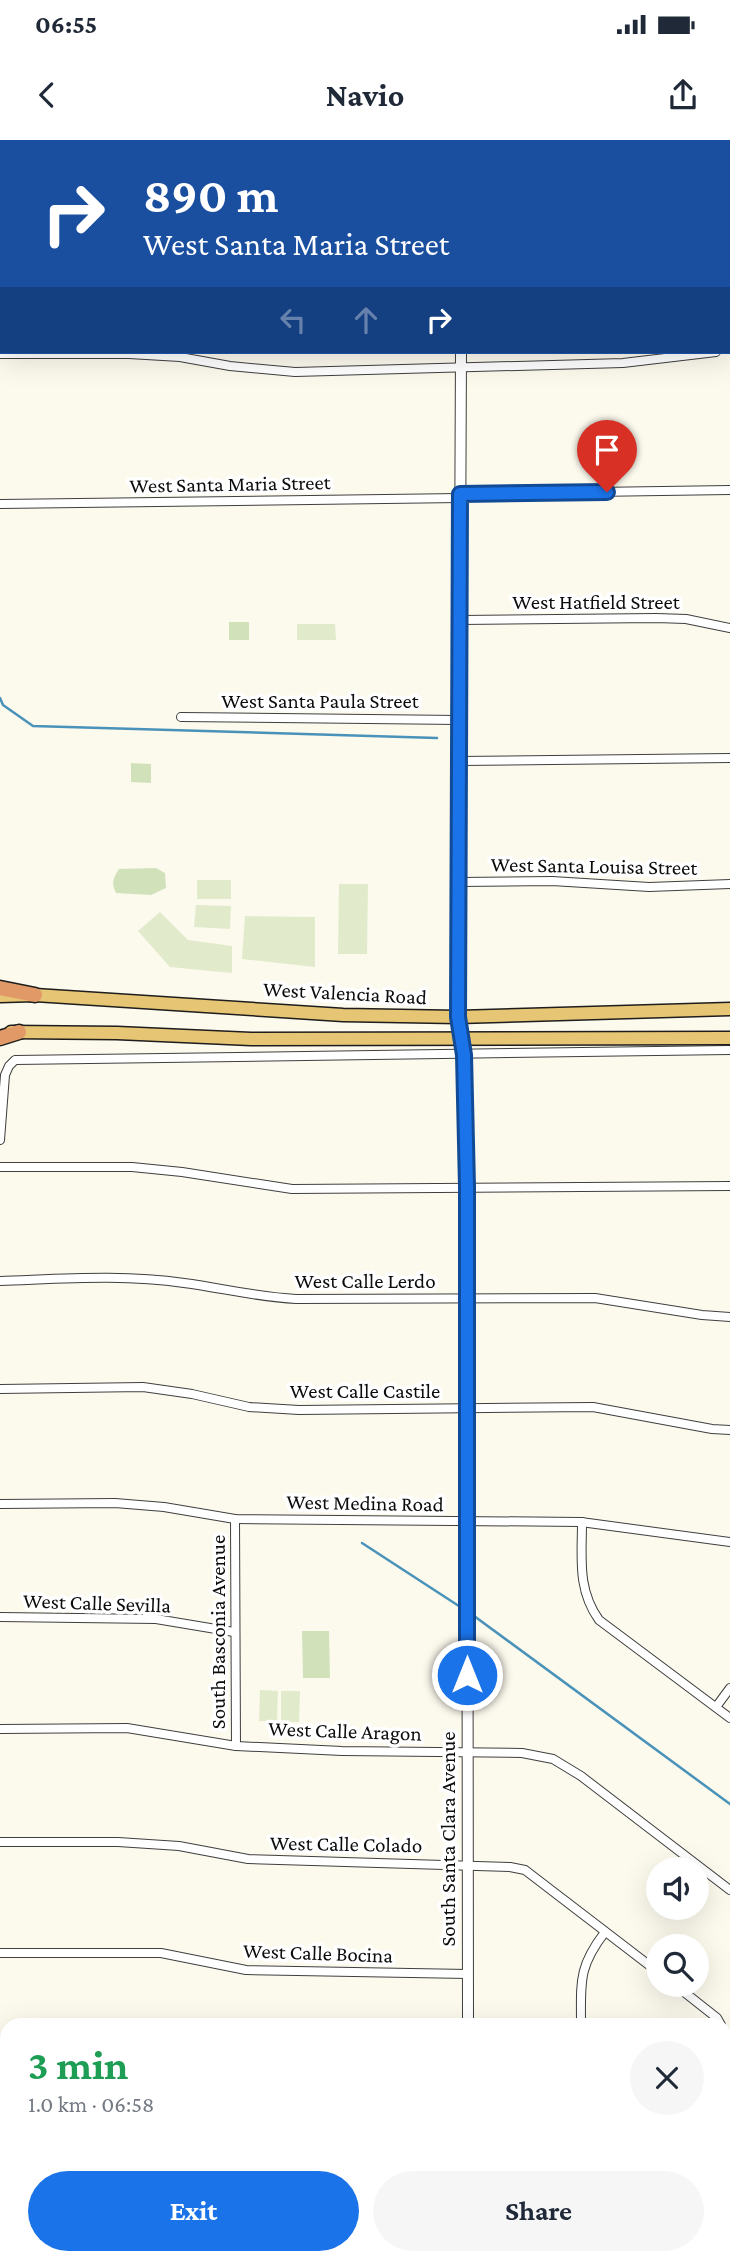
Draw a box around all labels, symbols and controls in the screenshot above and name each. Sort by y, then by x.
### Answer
text: 06:55 [35,10,97,39]
icon: back [28,76,66,114]
icon: share [664,76,702,114]
text: Navio [326,77,404,113]
icon: right [28,168,119,259]
text: 890 m [143,168,278,223]
text: West Santa Maria Street [143,226,449,262]
icon: left [274,301,312,339]
icon: ahead [347,301,385,339]
icon: right [420,301,458,339]
pin [577,420,637,492]
icon: arrive [588,431,626,469]
street label: West Santa Maria Street [129,470,332,498]
street label: West Hatfield Street [512,590,681,614]
street label: West Santa Paula Street [221,689,420,713]
street label: West Santa Louisa Street [490,852,699,880]
street label: West Valencia Road [262,977,428,1009]
street label: West Calle Lerdo [294,1269,436,1293]
street label: West Calle Castile [290,1379,440,1403]
street label: West Medina Road [286,1490,444,1516]
street label: South Basconia Avenue [206,1535,230,1729]
street label: West Calle Sevilla [23,1588,172,1618]
position arrow [430,1638,504,1712]
street label: West Calle Aragon [268,1716,422,1746]
street label: South Santa Clara Avenue [436,1731,460,1947]
street label: West Calle Colado [270,1831,422,1857]
map controls [646,1857,709,1997]
button: sound [646,1857,709,1920]
button: search [646,1934,709,1997]
street label: West Calle Bocina [243,1938,394,1968]
text: 3 min [28,2041,128,2088]
button: close [630,2041,704,2115]
text: 1.0 km · 06:58 [28,2091,154,2117]
button: Exit [28,2171,359,2251]
button: Share [373,2171,704,2251]

